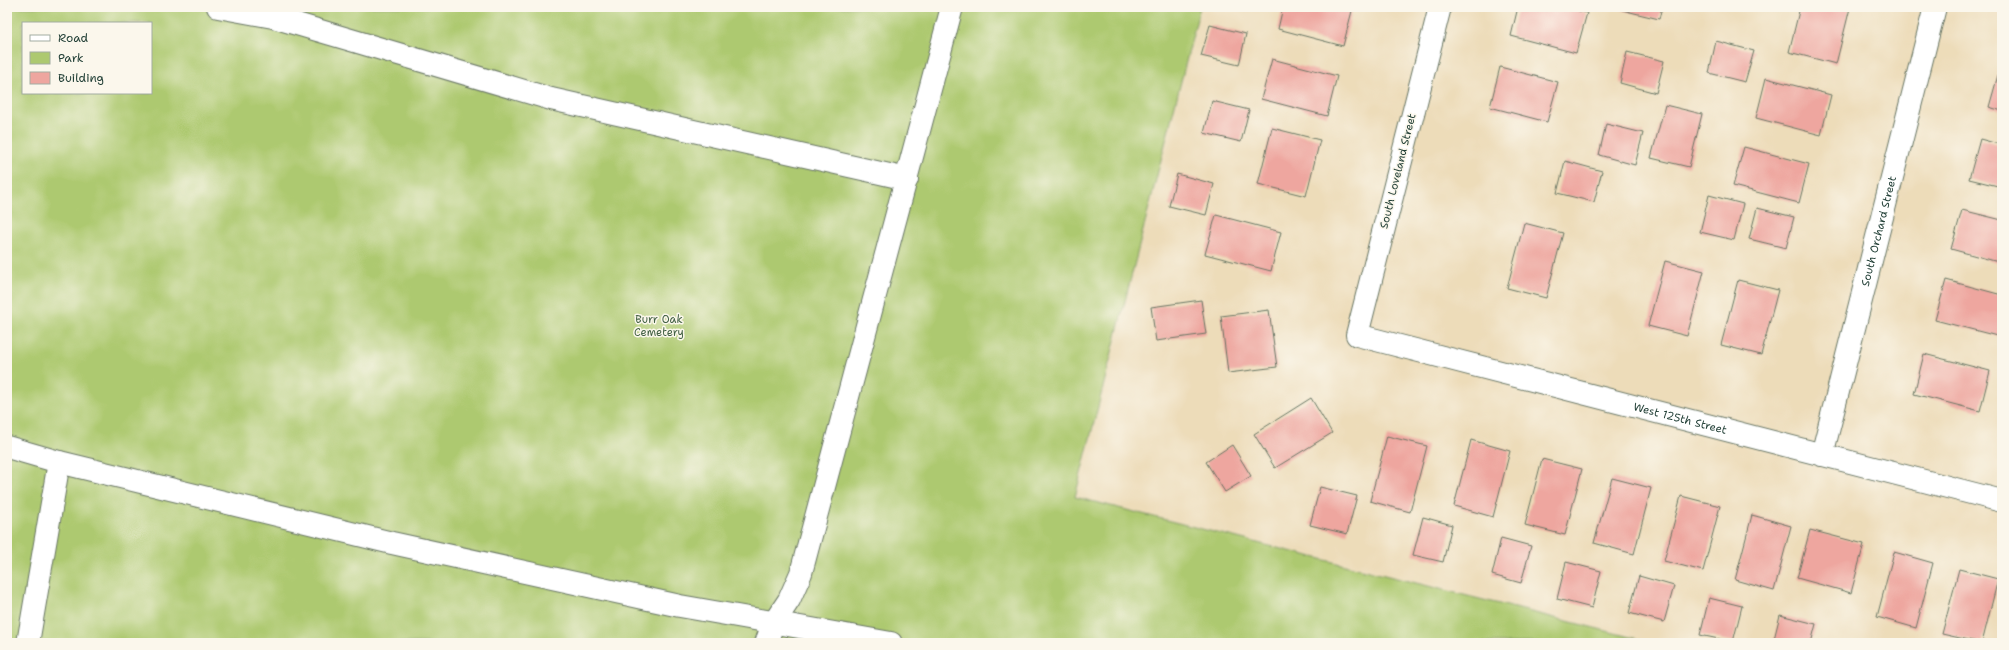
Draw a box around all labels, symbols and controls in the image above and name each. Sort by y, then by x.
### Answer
legend [22,22,152,94]
text: Road [58,30,89,46]
text: Park [58,50,84,66]
text: Building [58,70,104,86]
street label: South Loveland Street [1376,112,1420,230]
street label: South Orchard Street [1857,174,1900,288]
park label: Burr Oak Cemetery [634,312,684,340]
street label: West 125th Street [1632,399,1729,437]

